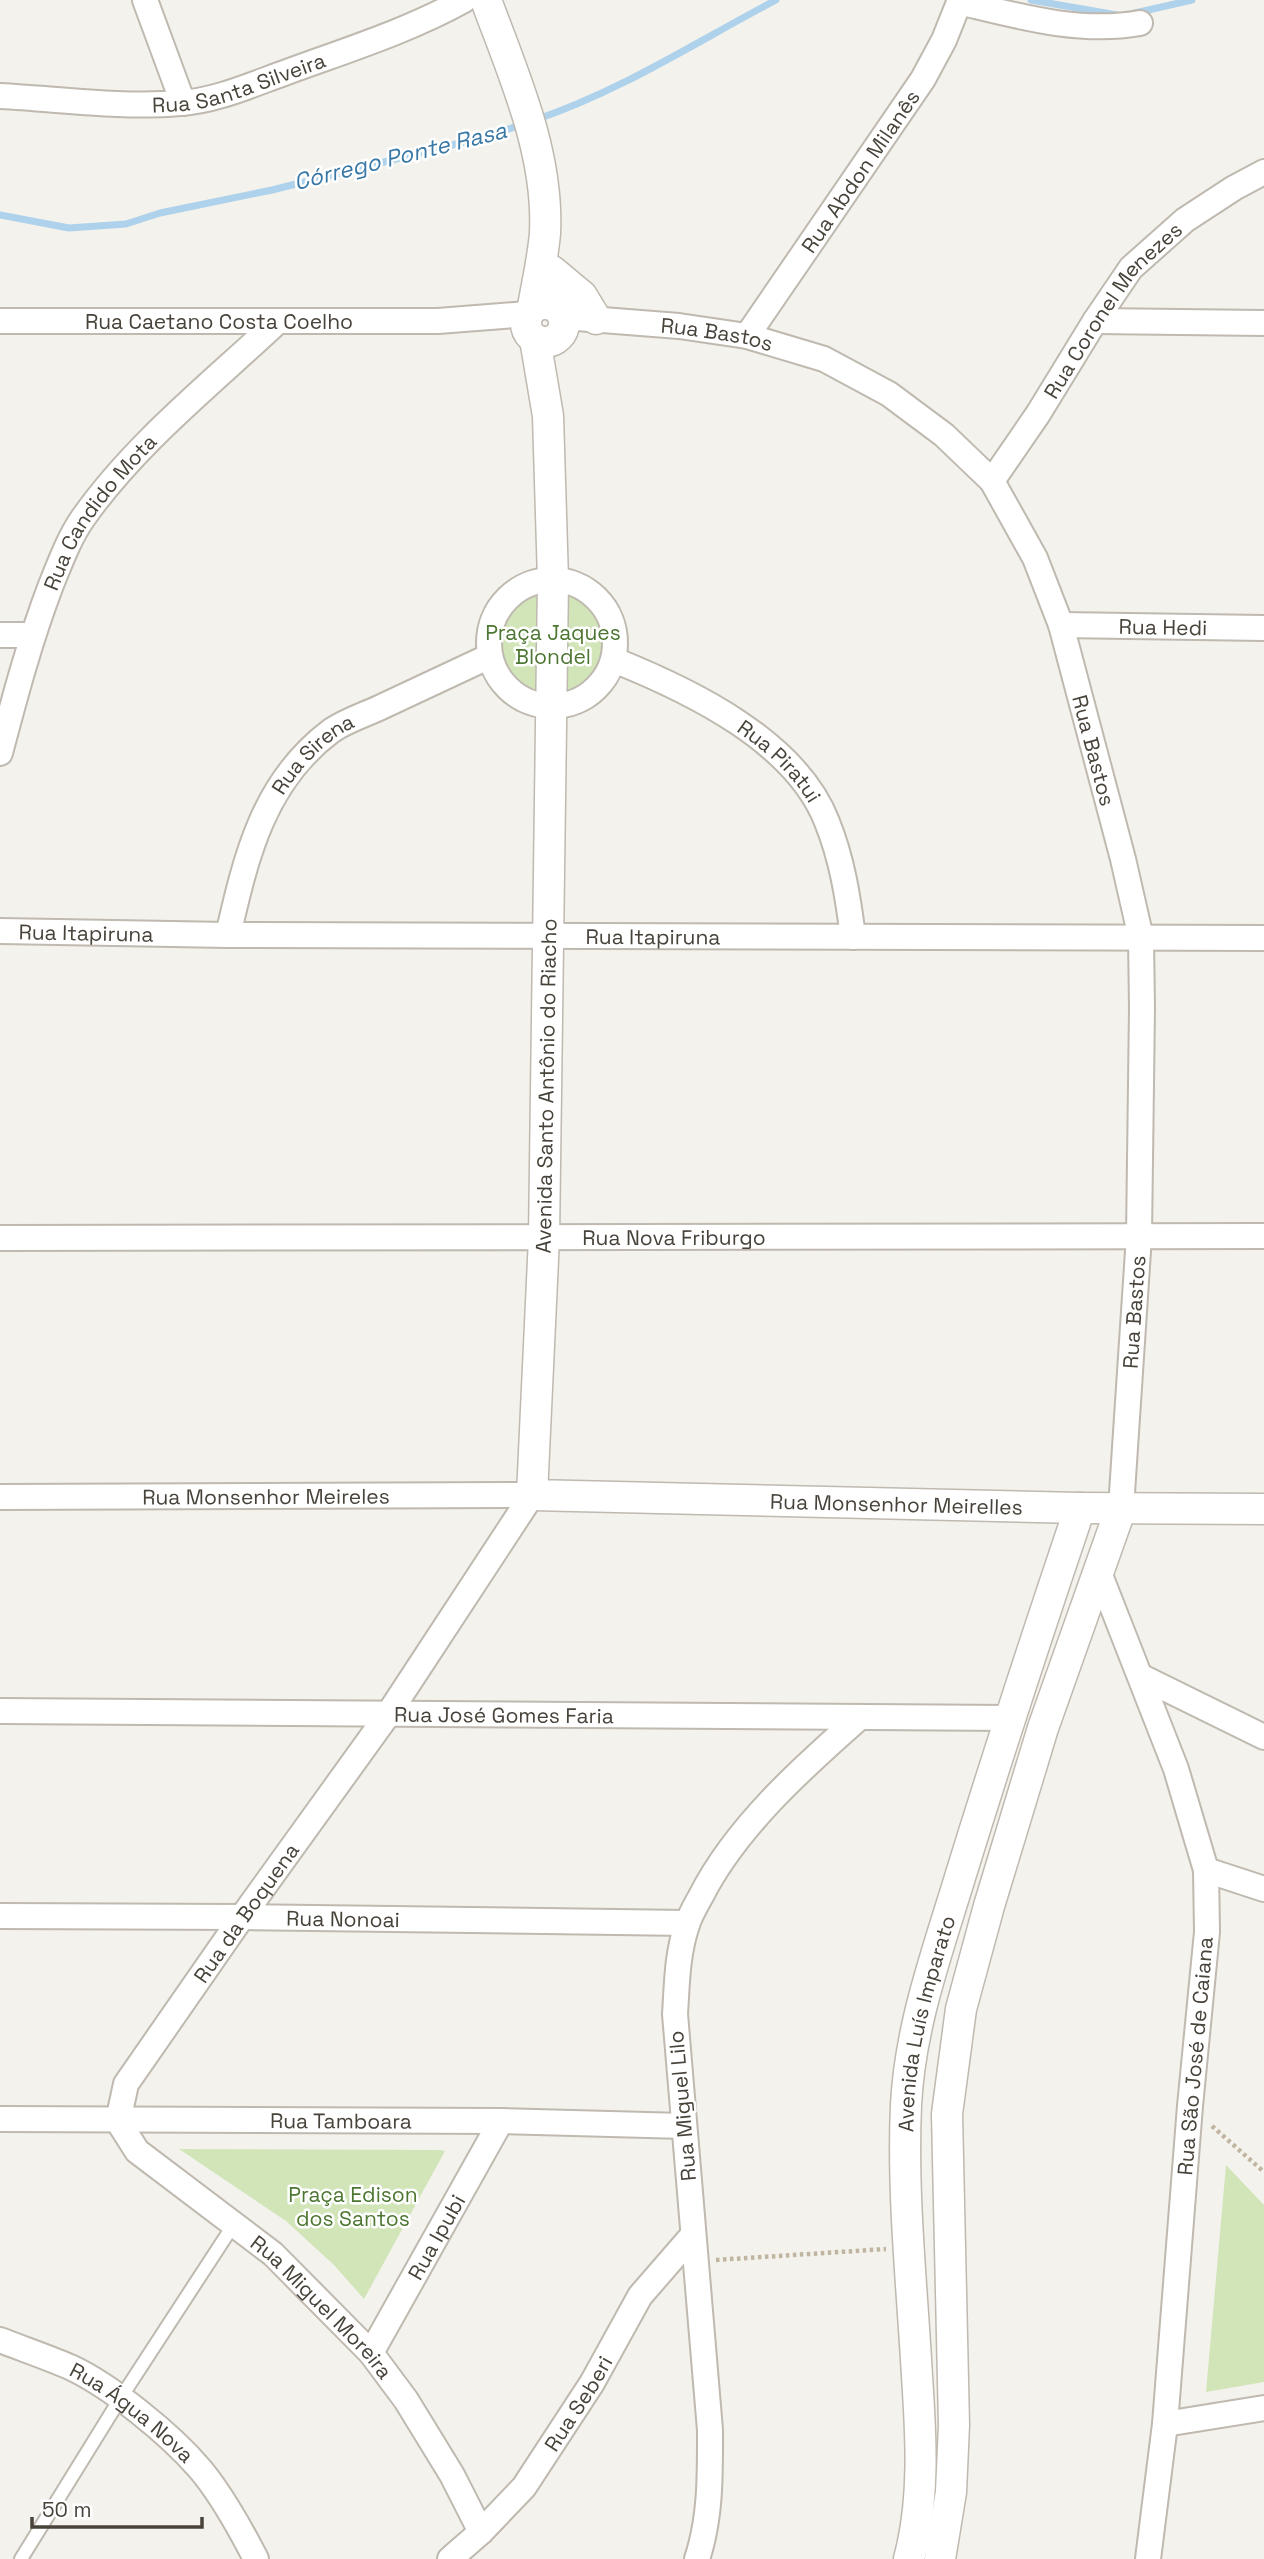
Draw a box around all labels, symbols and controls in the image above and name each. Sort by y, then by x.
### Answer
street label: Rua Santa Silveira [152,46,329,118]
street label: Rua Abdon Milanês [795,84,925,258]
water label: Córrego Ponte Rasa [290,115,510,197]
street label: Rua Coronel Menezes [1037,216,1188,403]
street label: Rua Caetano Costa Coelho [85,308,353,335]
street label: Rua Bastos [660,311,777,357]
street label: Rua Candido Mota [37,428,162,594]
street label: Rua Hedi [1119,612,1207,641]
park label: Praça Jaques Blondel [485,619,621,670]
street label: Rua Bastos [1067,692,1122,809]
street label: Rua Sirena [265,707,358,799]
street label: Rua Piratui [733,713,828,807]
street label: Rua Itapiruna [18,918,154,947]
street label: Avenida Santo Antônio do Riacho [530,918,562,1254]
street label: Rua Itapiruna [586,923,720,950]
street label: Rua Nova Friburgo [582,1223,766,1251]
street label: Rua Bastos [1117,1254,1151,1370]
street label: Rua Monsenhor Meireles [142,1482,390,1510]
street label: Rua Monsenhor Meirelles [770,1487,1023,1520]
street label: Rua José Gomes Faria [394,1700,614,1729]
street label: Rua da Boquena [187,1837,305,1988]
street label: Rua Nonoai [286,1904,400,1933]
street label: Avenida Luís Imparato [892,1912,961,2132]
street label: Rua São José de Caiana [1171,1936,1219,2176]
street label: Rua Miguel Lilo [662,2030,702,2182]
street label: Rua Tamboara [270,2107,412,2134]
park label: Praça Edison dos Santos [288,2181,418,2232]
street label: Rua Ipubi [401,2189,471,2284]
street label: Rua Miguel Moreira [246,2229,399,2384]
street label: Rua Seberi [538,2351,618,2456]
street label: Rua Água Nova [65,2356,200,2468]
scale bar [32,2486,201,2530]
text: 50 m [42,2496,92,2523]

